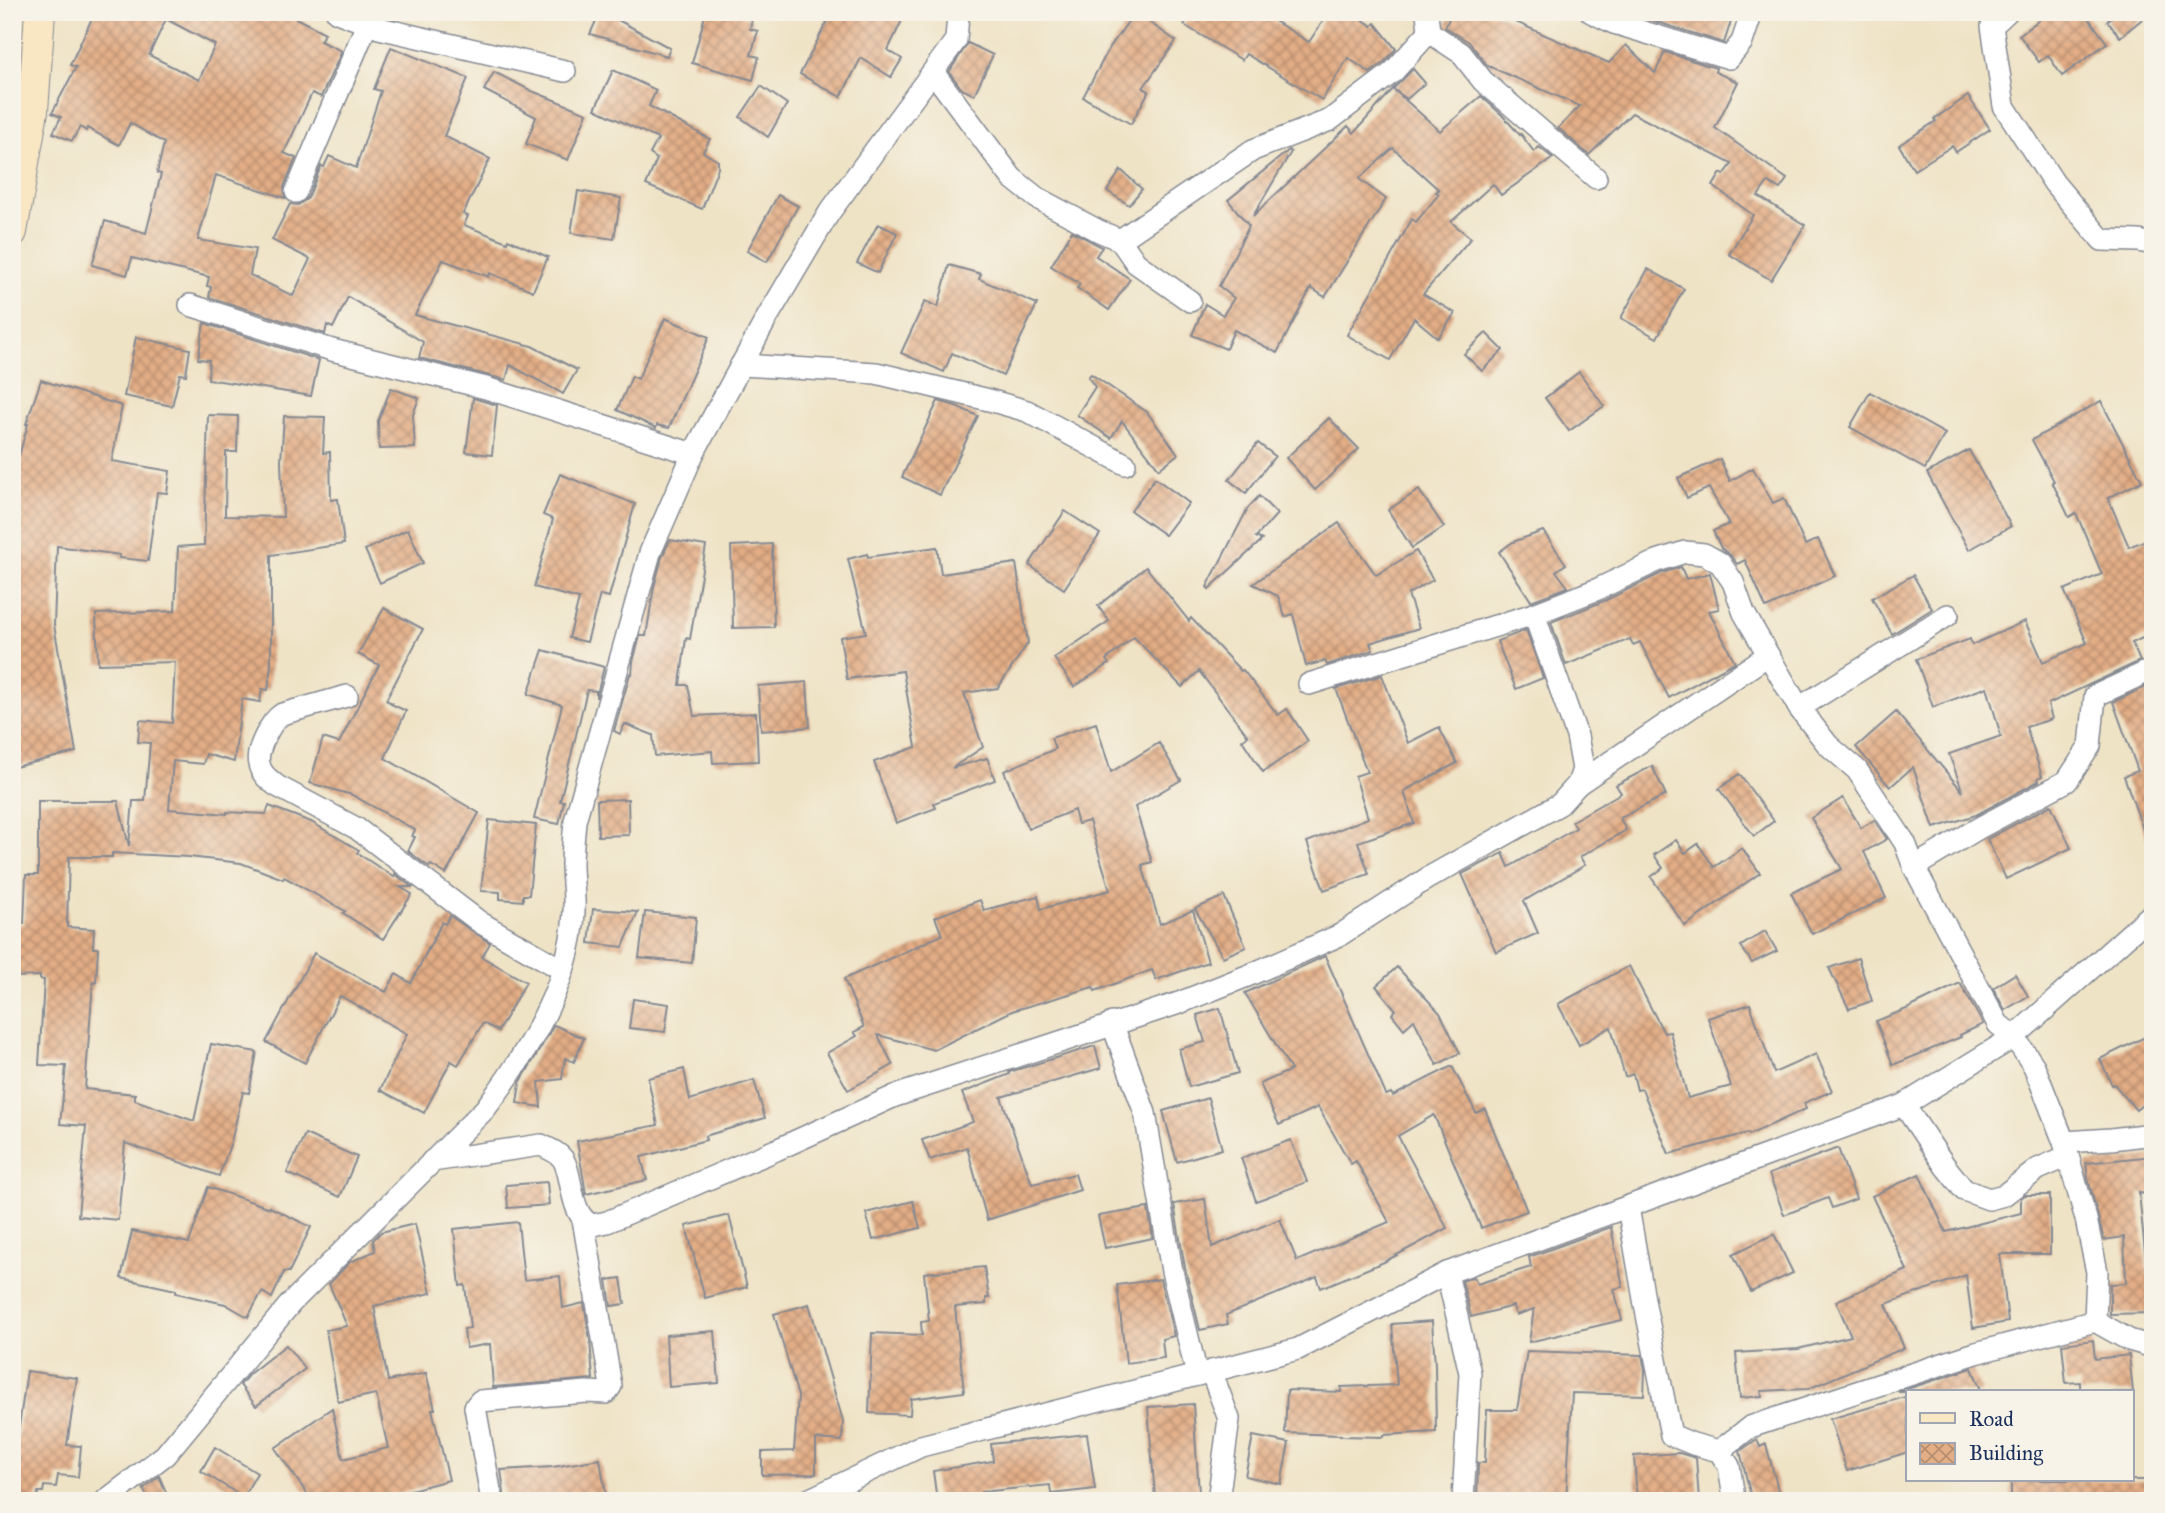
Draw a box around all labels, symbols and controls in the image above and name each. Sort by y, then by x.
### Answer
legend [1906,1390,2134,1482]
text: Road [1969,1406,2014,1432]
text: Building [1969,1440,2043,1466]

